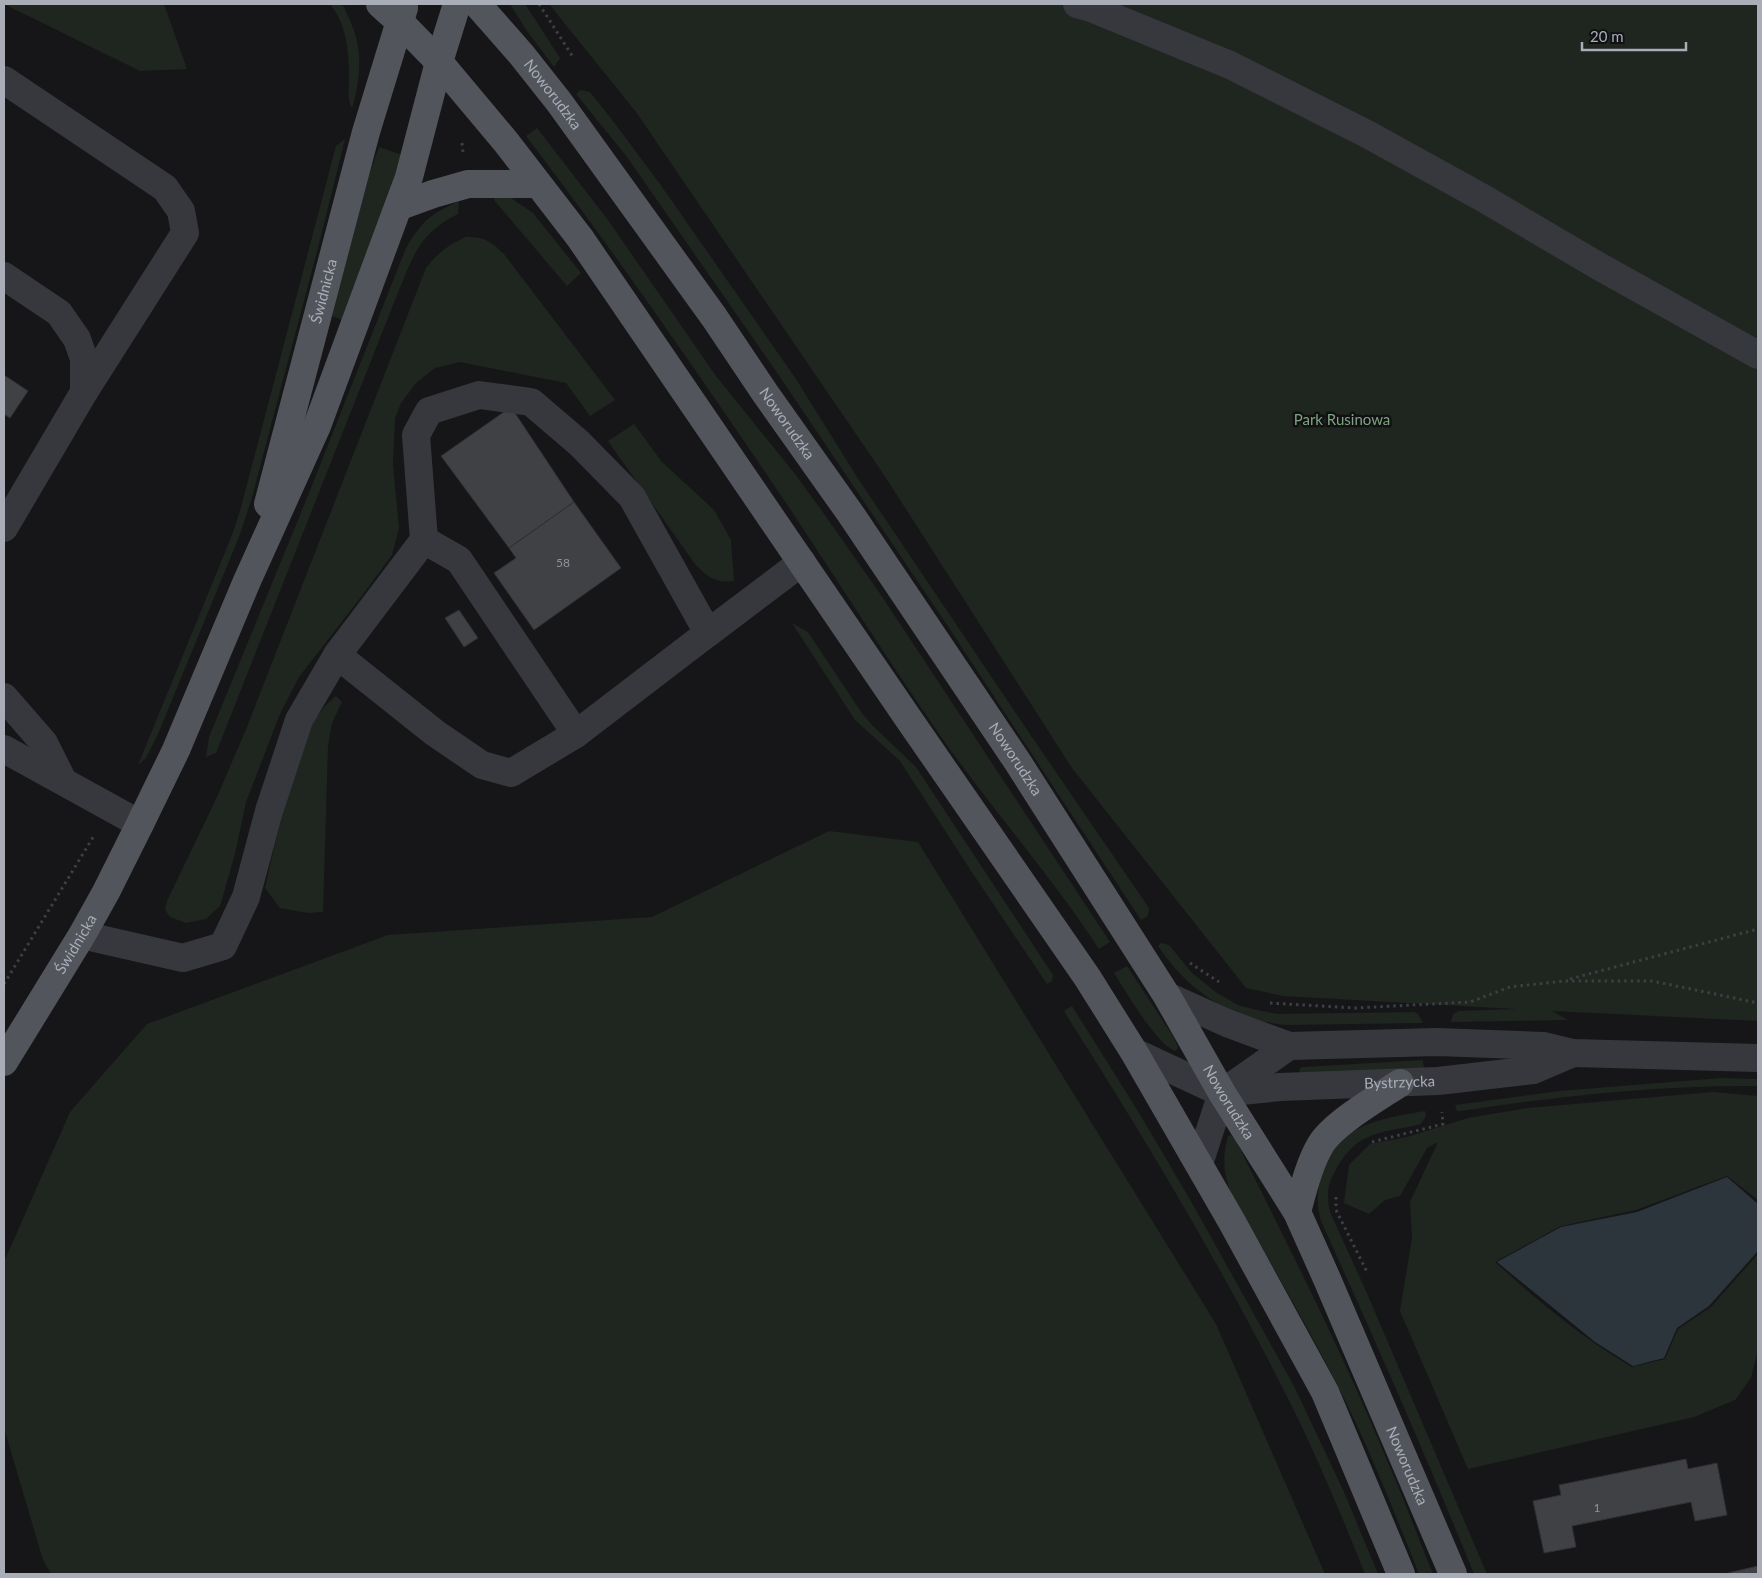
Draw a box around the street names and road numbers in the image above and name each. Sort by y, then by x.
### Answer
street label: Noworudzka [521,55,586,133]
street label: Świdnicka [306,257,340,325]
street label: Noworudzka [756,384,819,463]
street label: Noworudzka [986,719,1047,799]
street label: Świdnicka [50,911,100,977]
street label: Noworudzka [1200,1061,1259,1142]
street label: Bystrzycka [1364,1071,1435,1092]
street label: Noworudzka [1383,1423,1432,1508]

